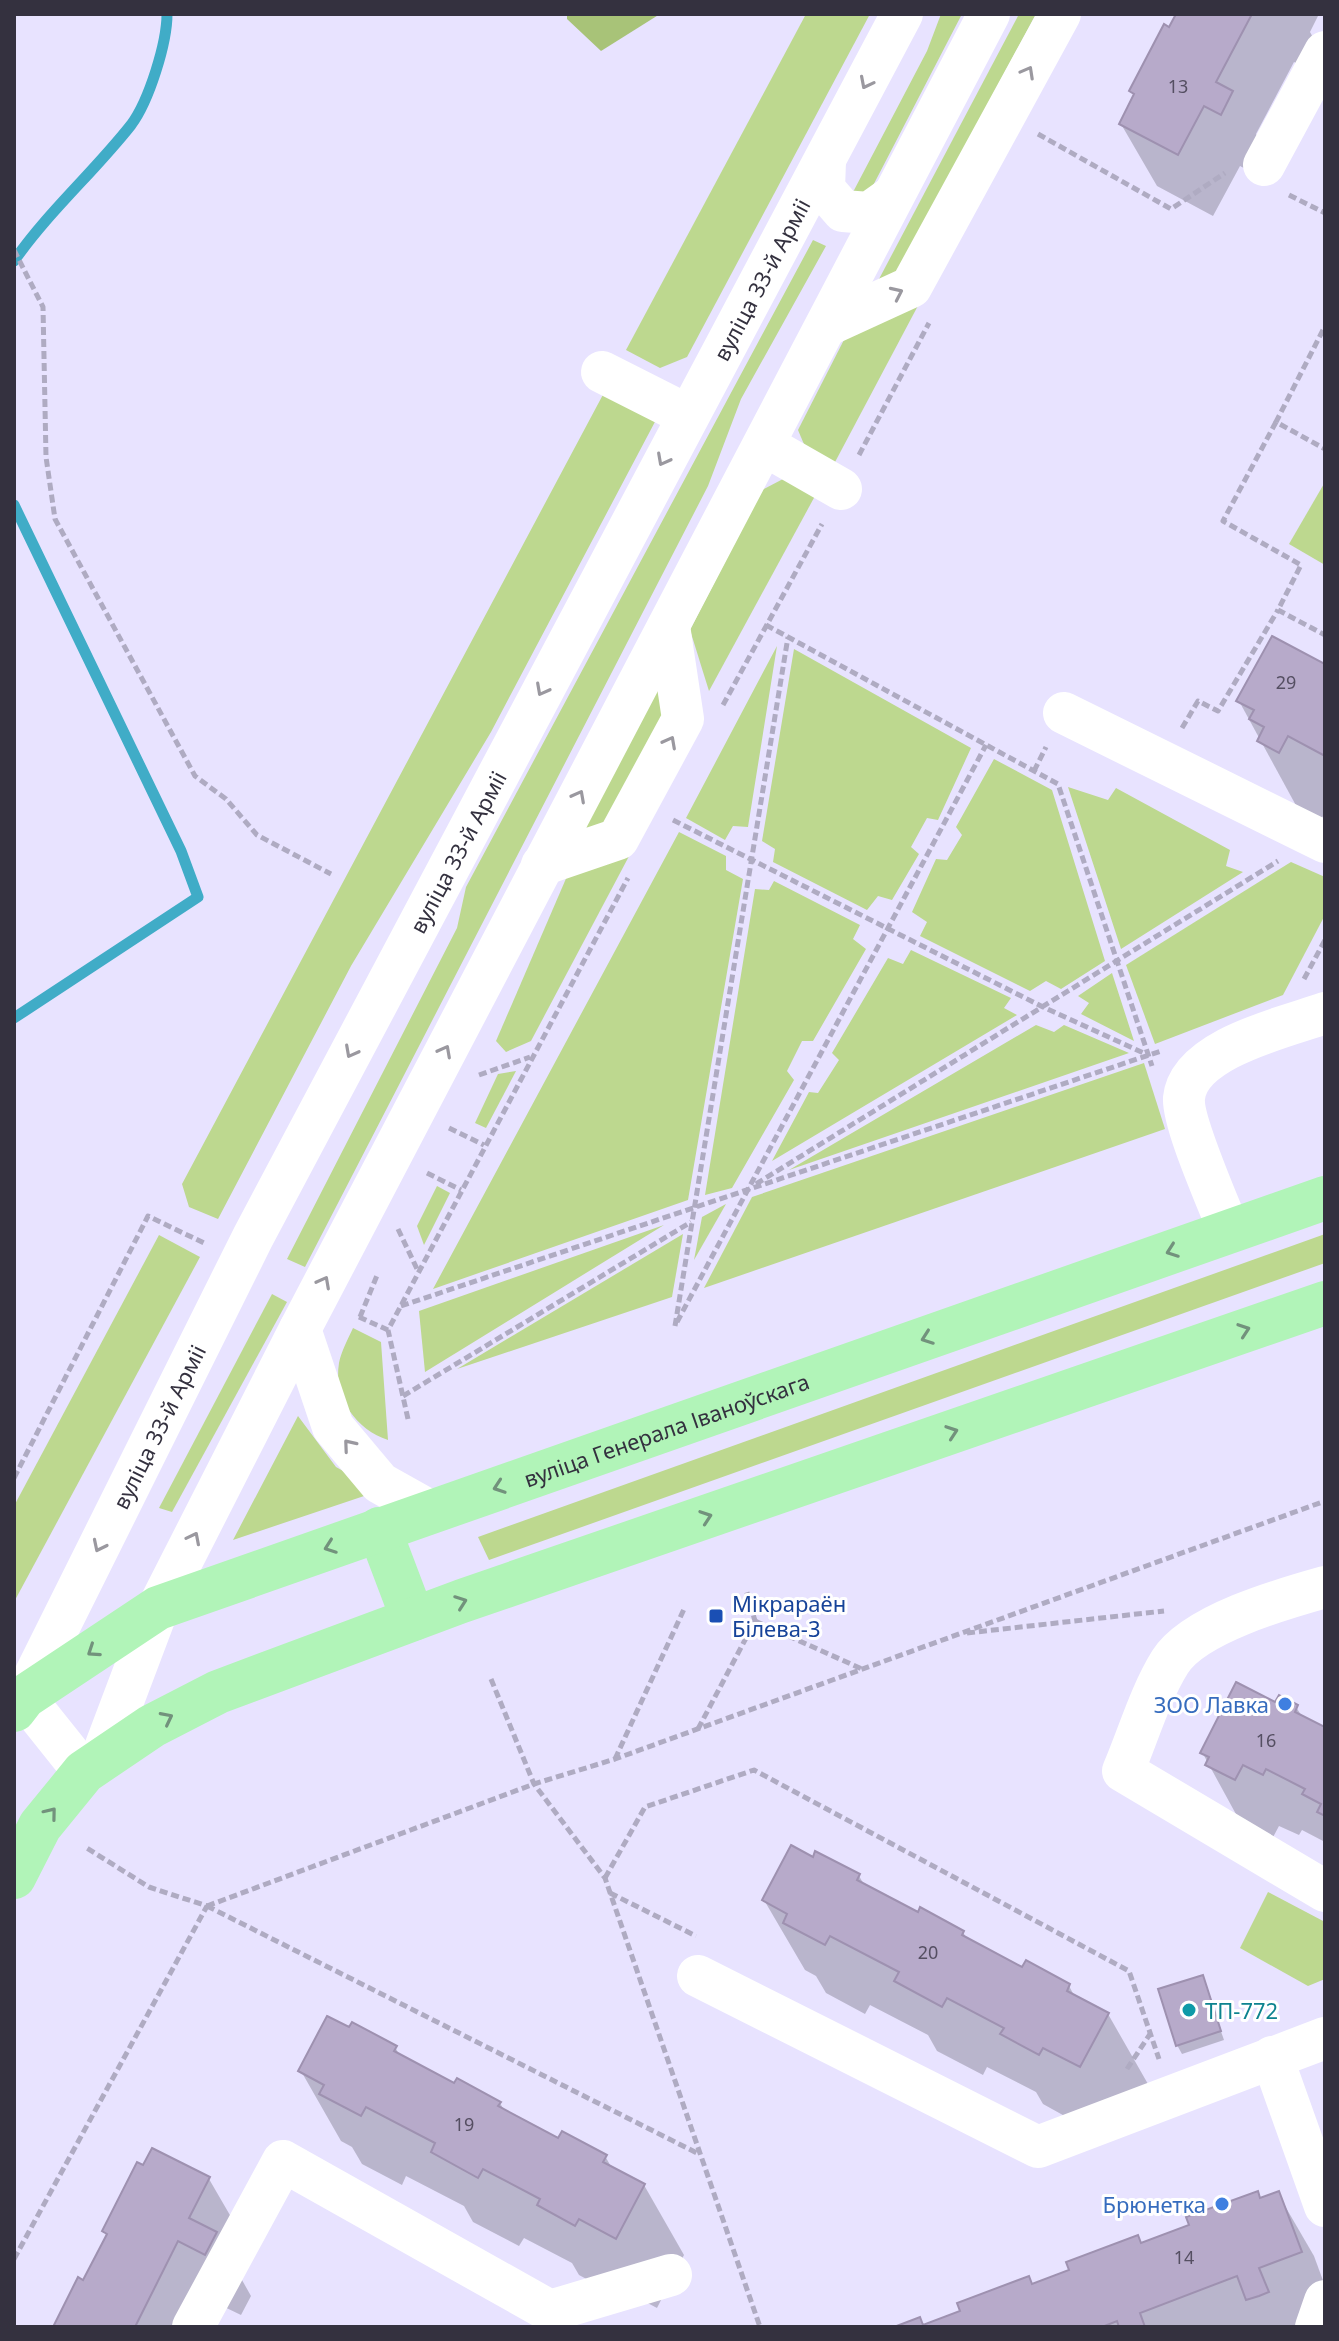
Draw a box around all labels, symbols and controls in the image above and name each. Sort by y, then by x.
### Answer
one-way arrow [1018,66,1034,81]
house number: 13 [1168,74,1188,98]
one-way arrow [860,75,875,90]
street label: вуліца 33-й Арміі [706,193,817,366]
one-way arrow [888,287,903,303]
one-way arrow [657,452,672,466]
house number: 29 [1276,670,1296,694]
one-way arrow [536,682,551,697]
one-way arrow [661,735,676,750]
street label: вуліца 33-й Арміі [402,765,513,938]
one-way arrow [569,790,584,805]
one-way arrow [346,1043,361,1058]
one-way arrow [435,1045,450,1060]
one-way arrow [1166,1241,1180,1258]
one-way arrow [315,1275,330,1290]
one-way arrow [1237,1324,1251,1340]
one-way arrow [921,1329,935,1345]
street label: вуліца 33-й Арміі [105,1340,212,1514]
street label: вуліца Генерала Іваноўскага [520,1365,813,1493]
one-way arrow [944,1425,958,1441]
one-way arrow [344,1440,359,1455]
one-way arrow [493,1477,507,1494]
one-way arrow [698,1510,712,1526]
one-way arrow [184,1532,199,1547]
one-way arrow [94,1537,109,1552]
one-way arrow [324,1537,338,1553]
place label: Мікрараён Білева-3 [732,1588,846,1643]
one-way arrow [453,1595,467,1611]
marker: Мікрараён Білева-3 [707,1607,725,1625]
one-way arrow [88,1641,102,1656]
place label: ЗОО Лавка [1154,1689,1269,1719]
marker: ЗОО Лавка [1276,1695,1294,1713]
one-way arrow [159,1712,173,1727]
house number: 16 [1256,1728,1276,1752]
one-way arrow [41,1807,55,1822]
house number: 20 [918,1940,938,1964]
place label: ТП-772 [1205,1995,1278,2025]
marker: ТП-772 [1180,2001,1198,2019]
house number: 19 [454,2112,474,2136]
place label: Брюнетка [1102,2189,1206,2219]
marker: Брюнетка [1213,2195,1231,2213]
house number: 14 [1174,2245,1194,2269]

